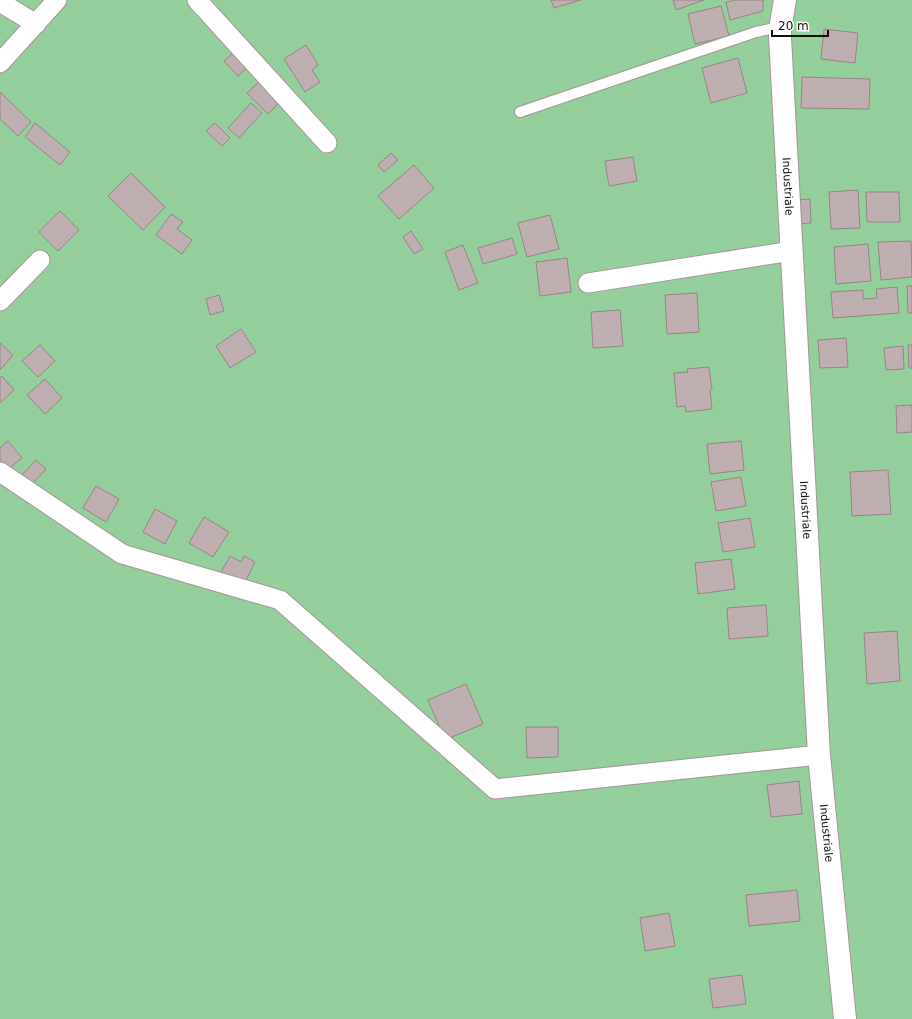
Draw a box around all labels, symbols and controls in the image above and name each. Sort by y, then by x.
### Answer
scale bar [772,12,828,38]
text: 20 m [778,19,809,33]
street label: Industriale [780,157,796,216]
street label: Industriale [798,480,814,540]
street label: Industriale [817,803,836,863]

